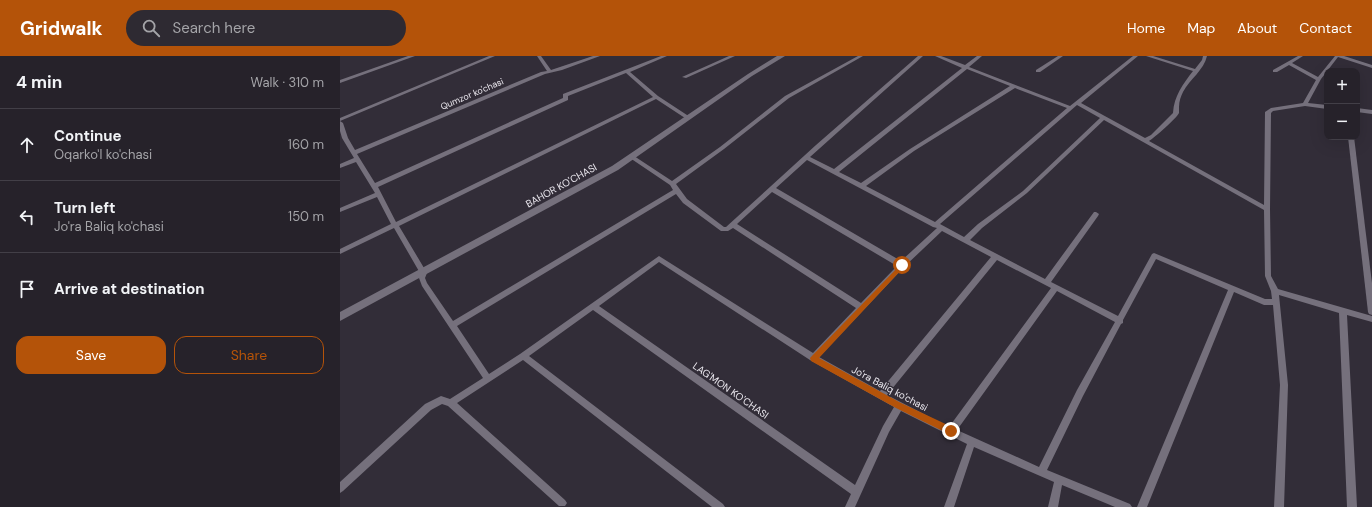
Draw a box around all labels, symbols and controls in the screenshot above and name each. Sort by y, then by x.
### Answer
search box [126,10,406,46]
text: Gridwalk [20,16,102,41]
icon: search [140,17,162,39]
text: Search here [172,18,255,38]
text: Home [1127,19,1165,37]
text: Map [1187,19,1215,37]
text: About [1237,19,1277,37]
text: Contact [1299,19,1352,37]
map controls [1324,68,1360,140]
button: + [1324,68,1360,104]
text: 4 min [16,71,62,93]
text: Walk · 310 m [251,74,324,91]
street label: Qumzor ko'chasi [439,75,505,113]
button: − [1324,104,1360,140]
text: Continue [54,126,122,146]
icon: ahead [16,134,38,156]
text: 160 m [288,136,324,153]
text: Oqarko'l ko'chasi [54,146,152,163]
street label: BAHOR KO'CHASI [523,161,599,210]
text: Turn left [54,198,115,218]
icon: left [16,206,38,228]
text: 150 m [288,208,324,225]
text: Jo'ra Baliq ko'chasi [54,218,164,235]
route start [893,256,911,274]
icon: arrive [16,278,38,300]
text: Arrive at destination [54,279,205,299]
button: Save [16,336,166,374]
button: Share [174,336,324,374]
street label: LAG'MON KO'CHASI [690,359,771,422]
street label: Jo'ra Baliq ko'chasi [849,363,930,414]
route end [942,422,960,440]

